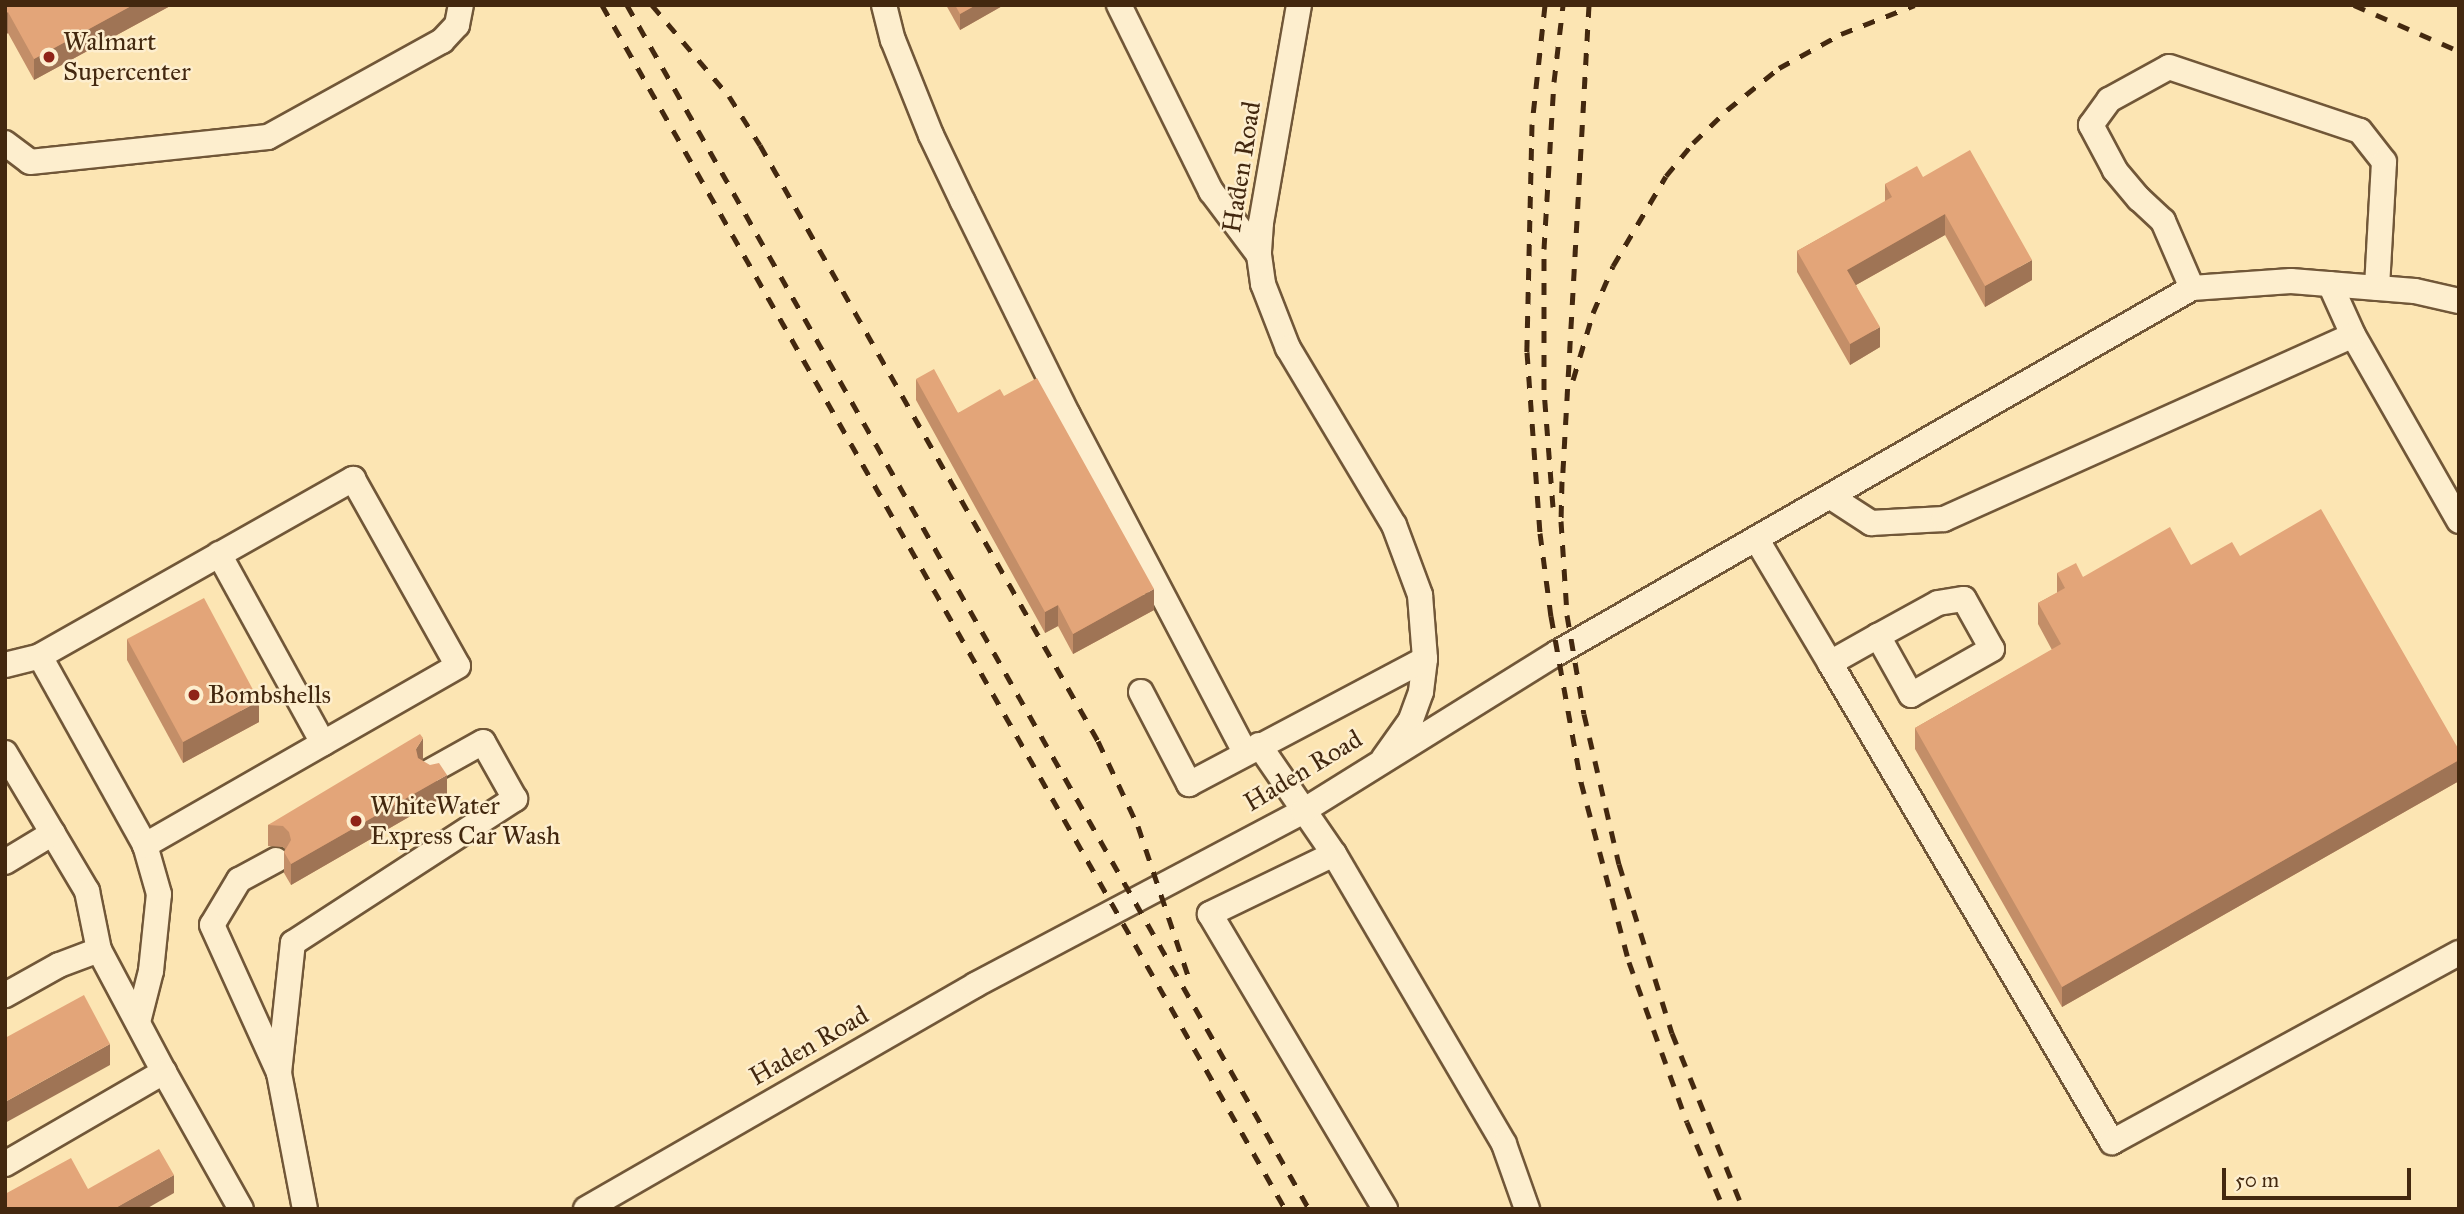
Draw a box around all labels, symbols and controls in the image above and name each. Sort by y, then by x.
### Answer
place label: Walmart Supercenter [63,26,191,88]
marker: Walmart Supercenter [41,49,57,65]
street label: Haden Road [1216,99,1268,235]
place label: Bombshells [208,679,331,711]
marker: Bombshells [186,687,202,703]
street label: Haden Road [1238,724,1368,818]
place label: WhiteWater Express Car Wash [370,790,560,852]
marker: WhiteWater Express Car Wash [348,813,364,829]
street label: Haden Road [744,999,874,1093]
scale bar [2226,1154,2415,1198]
text: 50 m [2235,1167,2279,1193]

